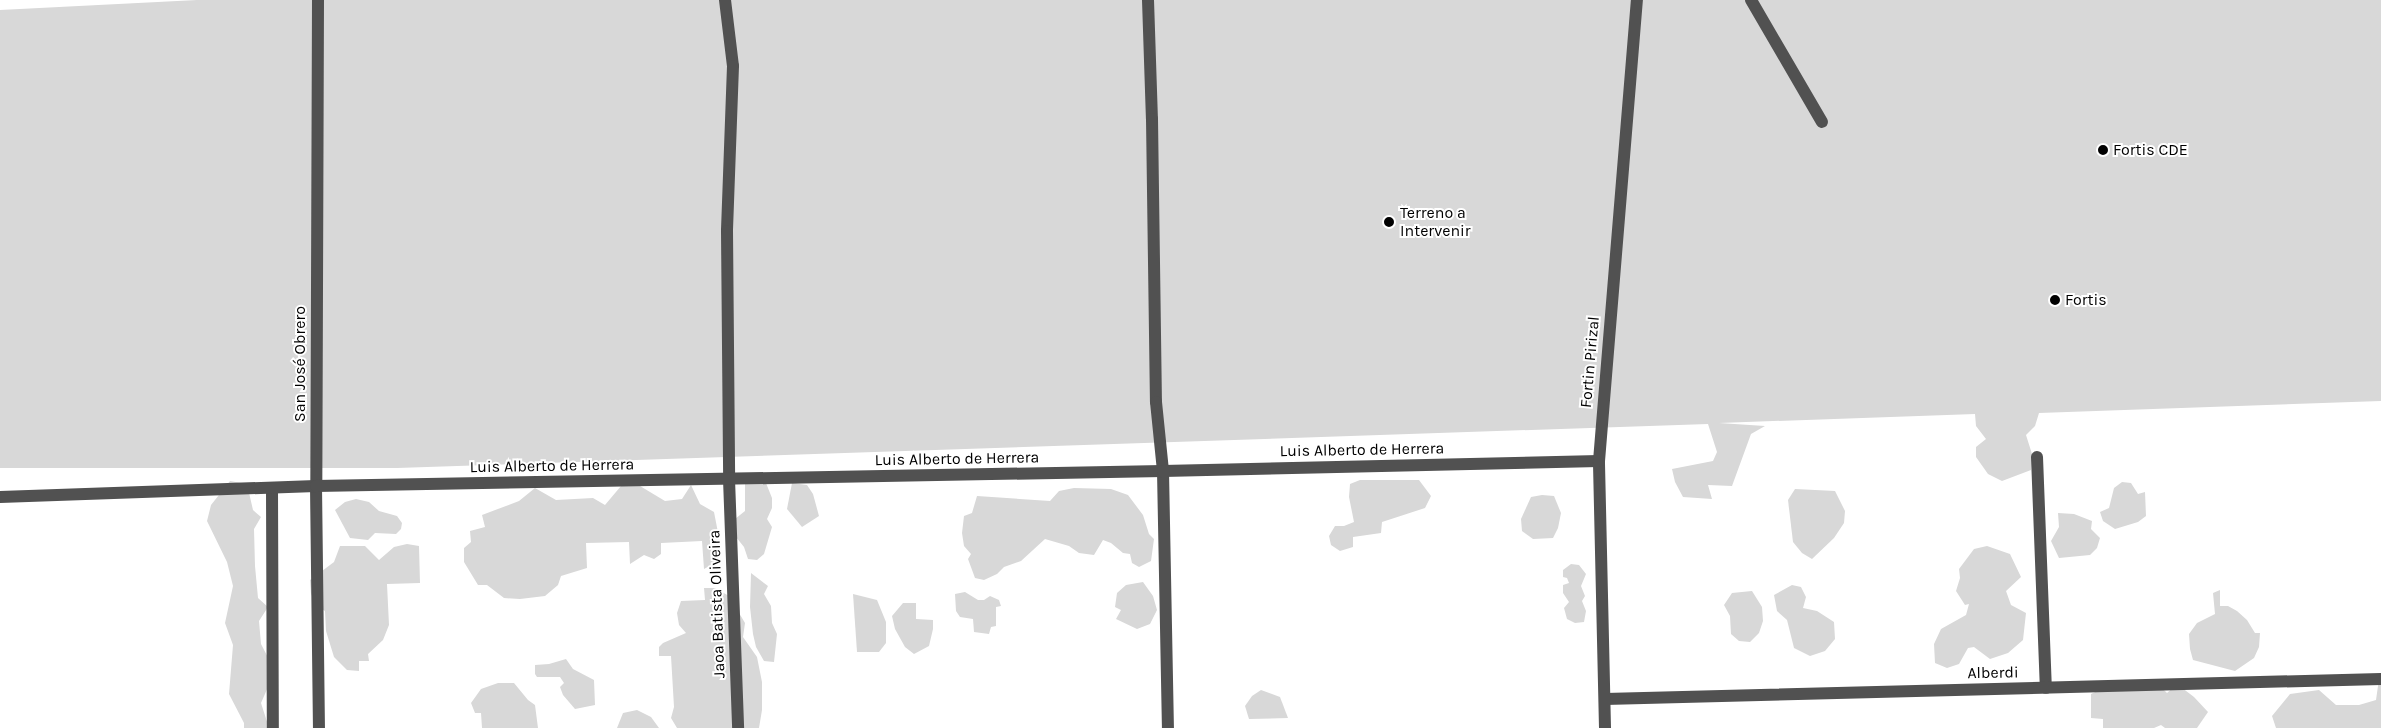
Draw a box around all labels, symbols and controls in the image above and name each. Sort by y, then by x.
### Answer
place label: Fortis CDE [2113,140,2188,160]
marker: Fortis CDE [2097,144,2109,156]
place label: Terreno a Intervenir [1400,203,1471,241]
marker: Terreno a Intervenir [1382,215,1396,229]
place label: Fortis [2065,290,2107,310]
marker: Fortis [2049,294,2061,306]
street label: San José Obrero [290,306,310,422]
street label: Fortin Pirizal [1576,315,1604,409]
street label: Luis Alberto de Herrera [1280,439,1444,461]
street label: Luis Alberto de Herrera [875,448,1039,470]
street label: Luis Alberto de Herrera [470,455,634,477]
street label: Jaoa Batista Oliveira [705,530,729,678]
street label: Alberdi [1967,663,2019,683]

